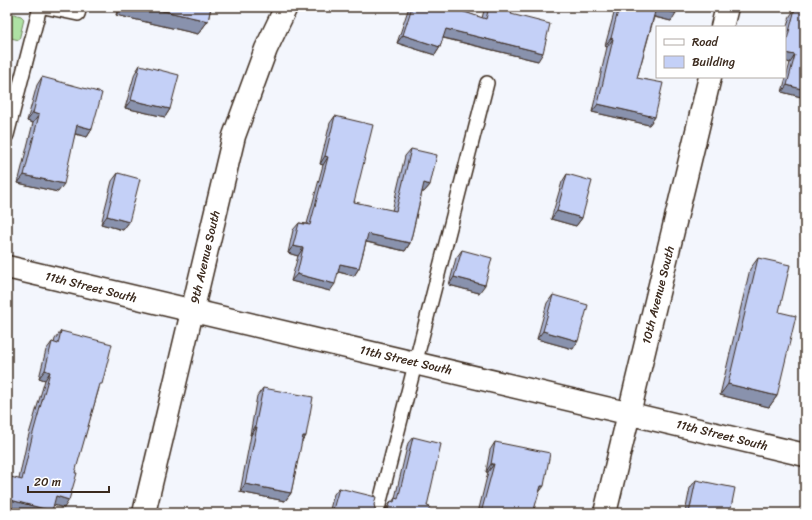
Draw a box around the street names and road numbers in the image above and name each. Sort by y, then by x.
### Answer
street label: 9th Avenue South [184,208,226,306]
street label: 10th Avenue South [635,244,681,346]
street label: 11th Street South [43,265,139,309]
street label: 11th Street South [358,339,454,381]
street label: 11th Street South [674,413,770,457]

